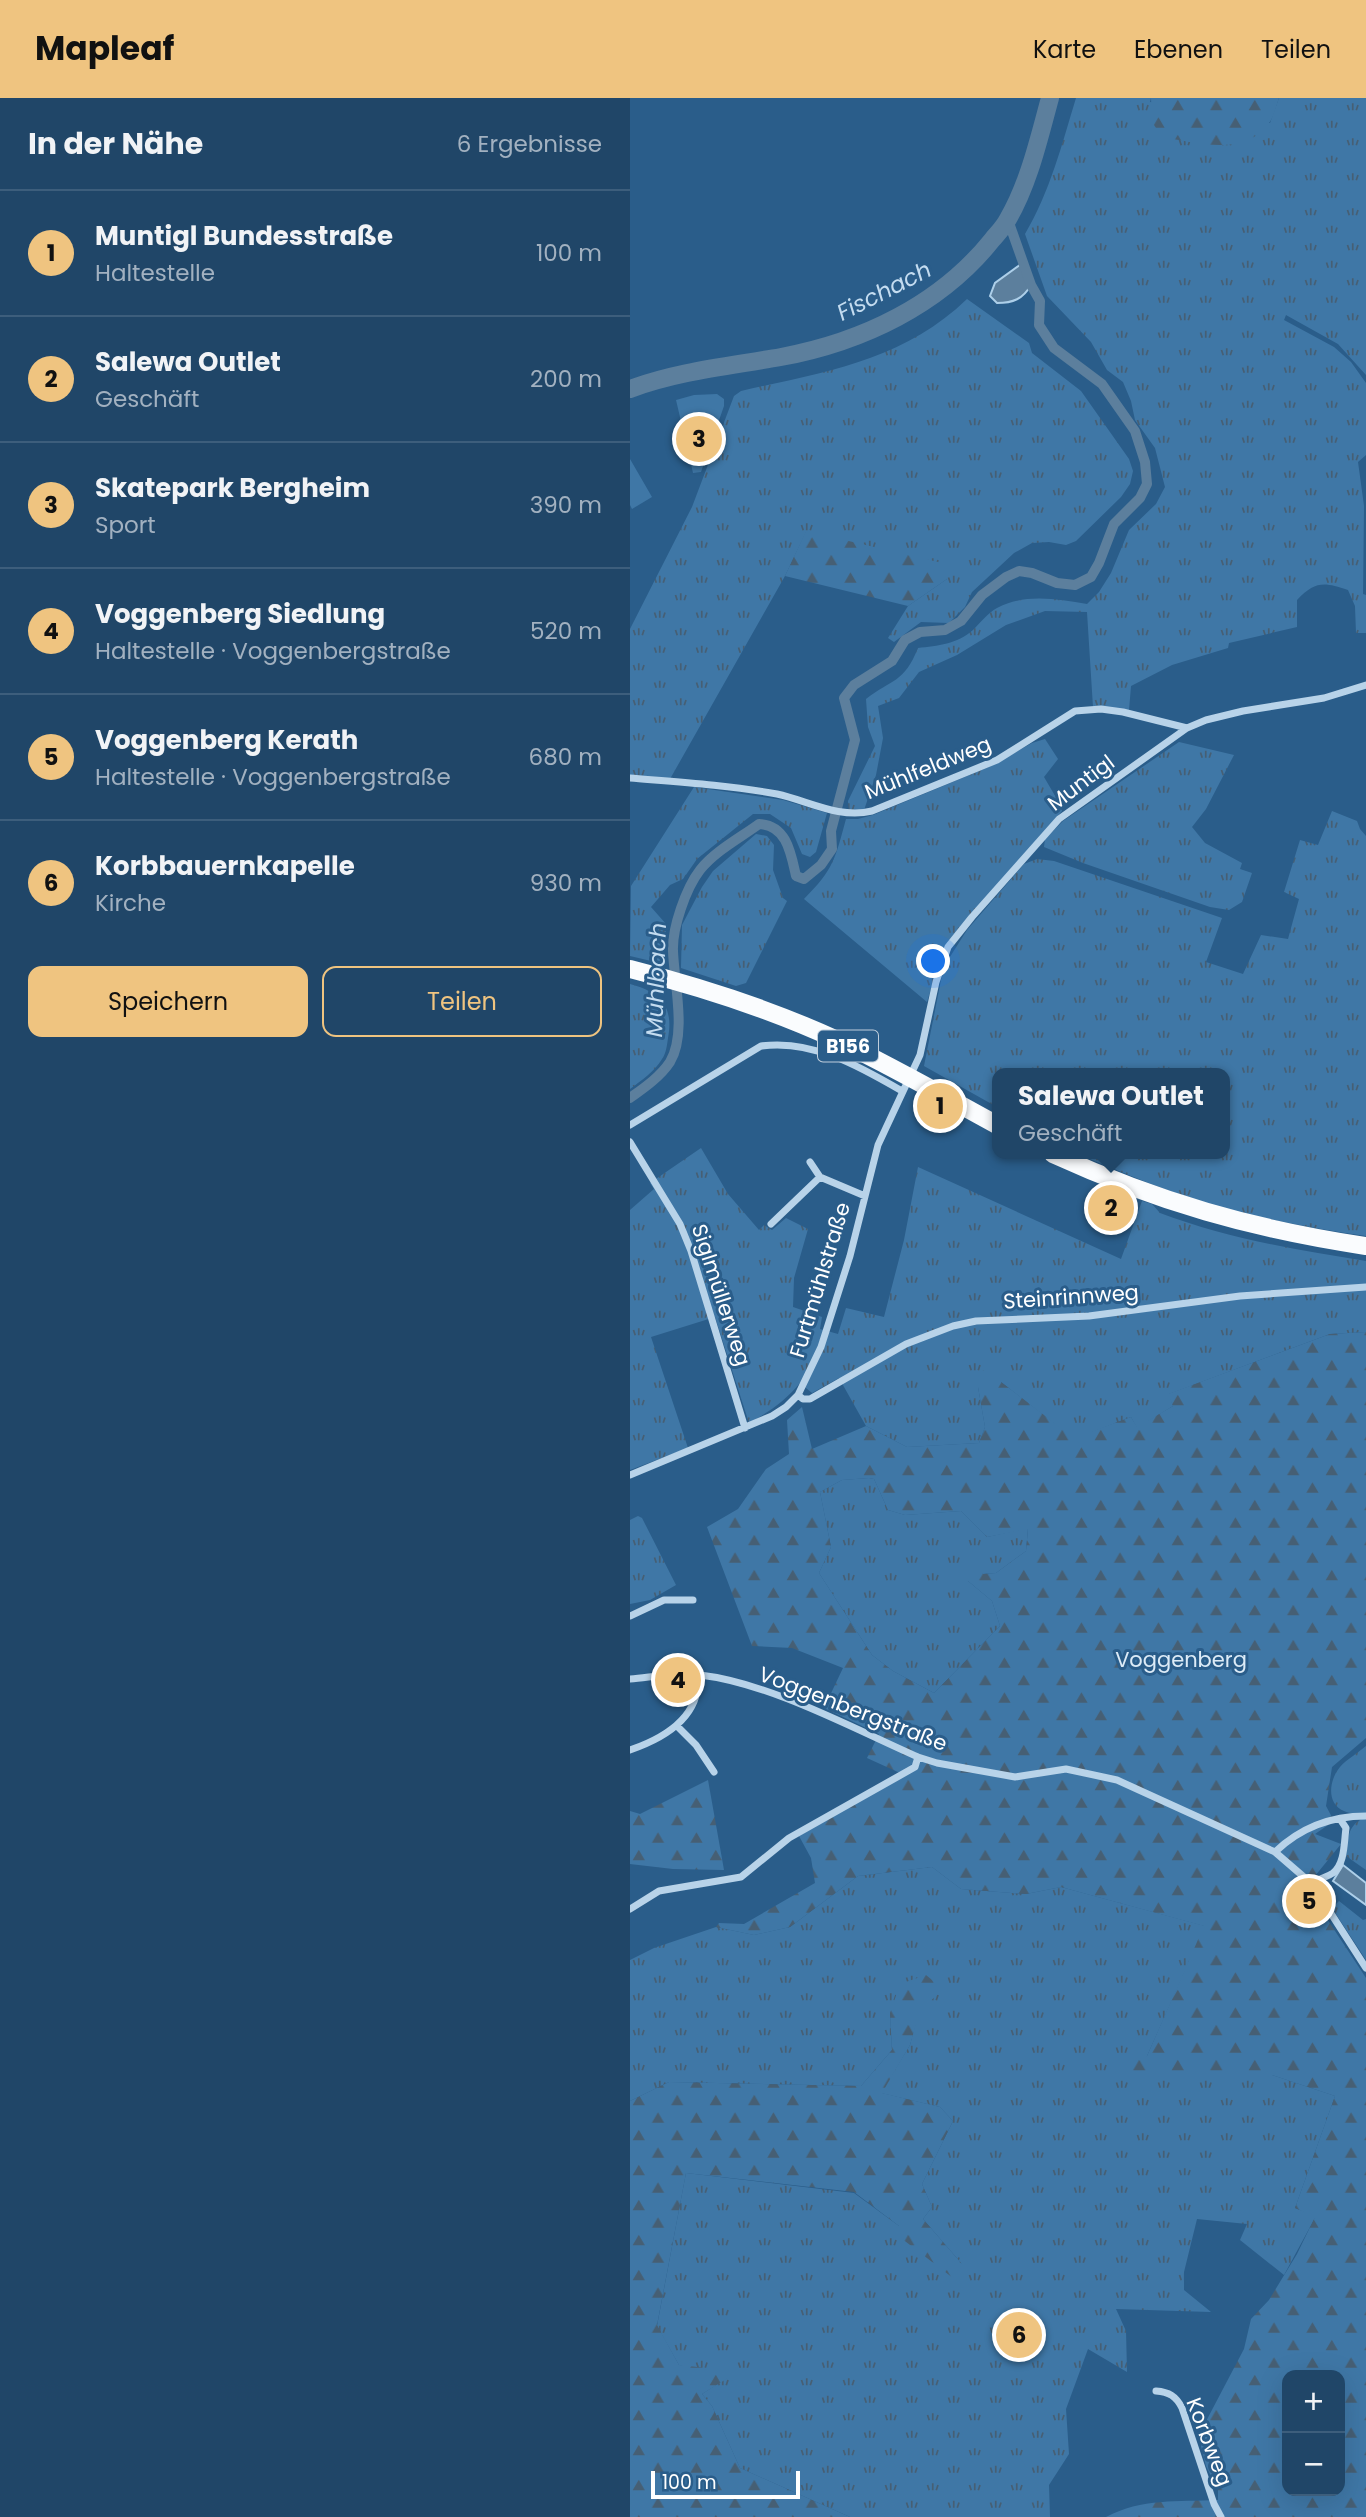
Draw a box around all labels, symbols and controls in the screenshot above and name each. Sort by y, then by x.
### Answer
text: Mapleaf [35,25,174,72]
text: Karte [1033,33,1096,66]
text: Ebenen [1134,33,1223,66]
text: Teilen [1261,33,1331,66]
text: In der Nähe [28,122,203,165]
text: 6 Ergebnisse [457,128,602,160]
text: Muntigl Bundesstraße [95,218,393,254]
text: 1 [47,237,55,269]
text: 100 m [536,237,602,269]
water label: Fischach [831,254,937,328]
text: Haltestelle [95,257,215,289]
text: Salewa Outlet [95,344,281,380]
text: 2 [44,363,58,395]
text: 200 m [530,363,602,395]
text: Geschäft [95,383,199,415]
pin: 3 [676,413,722,465]
text: Skatepark Bergheim [95,470,370,506]
text: 3 [44,489,58,521]
text: 390 m [530,489,602,521]
text: Sport [95,509,156,541]
text: Voggenberg Siedlung [95,596,385,632]
text: 4 [43,615,59,647]
text: 520 m [530,615,602,647]
text: Haltestelle · Voggenbergstraße [95,635,451,667]
text: Voggenberg Kerath [95,722,358,758]
street label: Mühlfeldweg [860,729,995,806]
text: 5 [44,741,58,773]
text: 680 m [529,741,602,773]
street label: Muntigl [1041,748,1120,817]
text: Haltestelle · Voggenbergstraße [95,761,451,793]
text: Korbbauernkapelle [95,848,355,884]
text: 6 [44,867,58,899]
text: 930 m [530,867,602,899]
text: Kirche [95,887,166,919]
water label: Mühlbach [638,922,674,1038]
your location [916,944,950,978]
button: Speichern [28,966,308,1037]
button: Teilen [322,966,602,1037]
road number: B156 [818,1030,878,1062]
popup [992,1068,1230,1159]
text: Salewa Outlet [1018,1078,1204,1114]
pin: 1 [917,1080,963,1132]
text: Geschäft [1018,1117,1122,1149]
pin: 2 [1088,1182,1134,1234]
street label: Furtmühlstraße [782,1199,857,1361]
street label: Siglmüllerweg [685,1220,758,1369]
street label: Steinrinnweg [1002,1277,1140,1316]
park label: Voggenberg [1115,1645,1247,1674]
pin: 4 [655,1654,701,1706]
street label: Voggenbergstraße [755,1659,952,1758]
pin: 5 [1286,1875,1332,1927]
pin: 6 [996,2309,1042,2361]
map controls [1282,2370,1345,2496]
button: + [1282,2370,1345,2433]
street label: Korbweg [1179,2393,1240,2490]
button: − [1282,2433,1345,2496]
scale bar [651,2468,800,2500]
text: 100 m [662,2469,717,2496]

